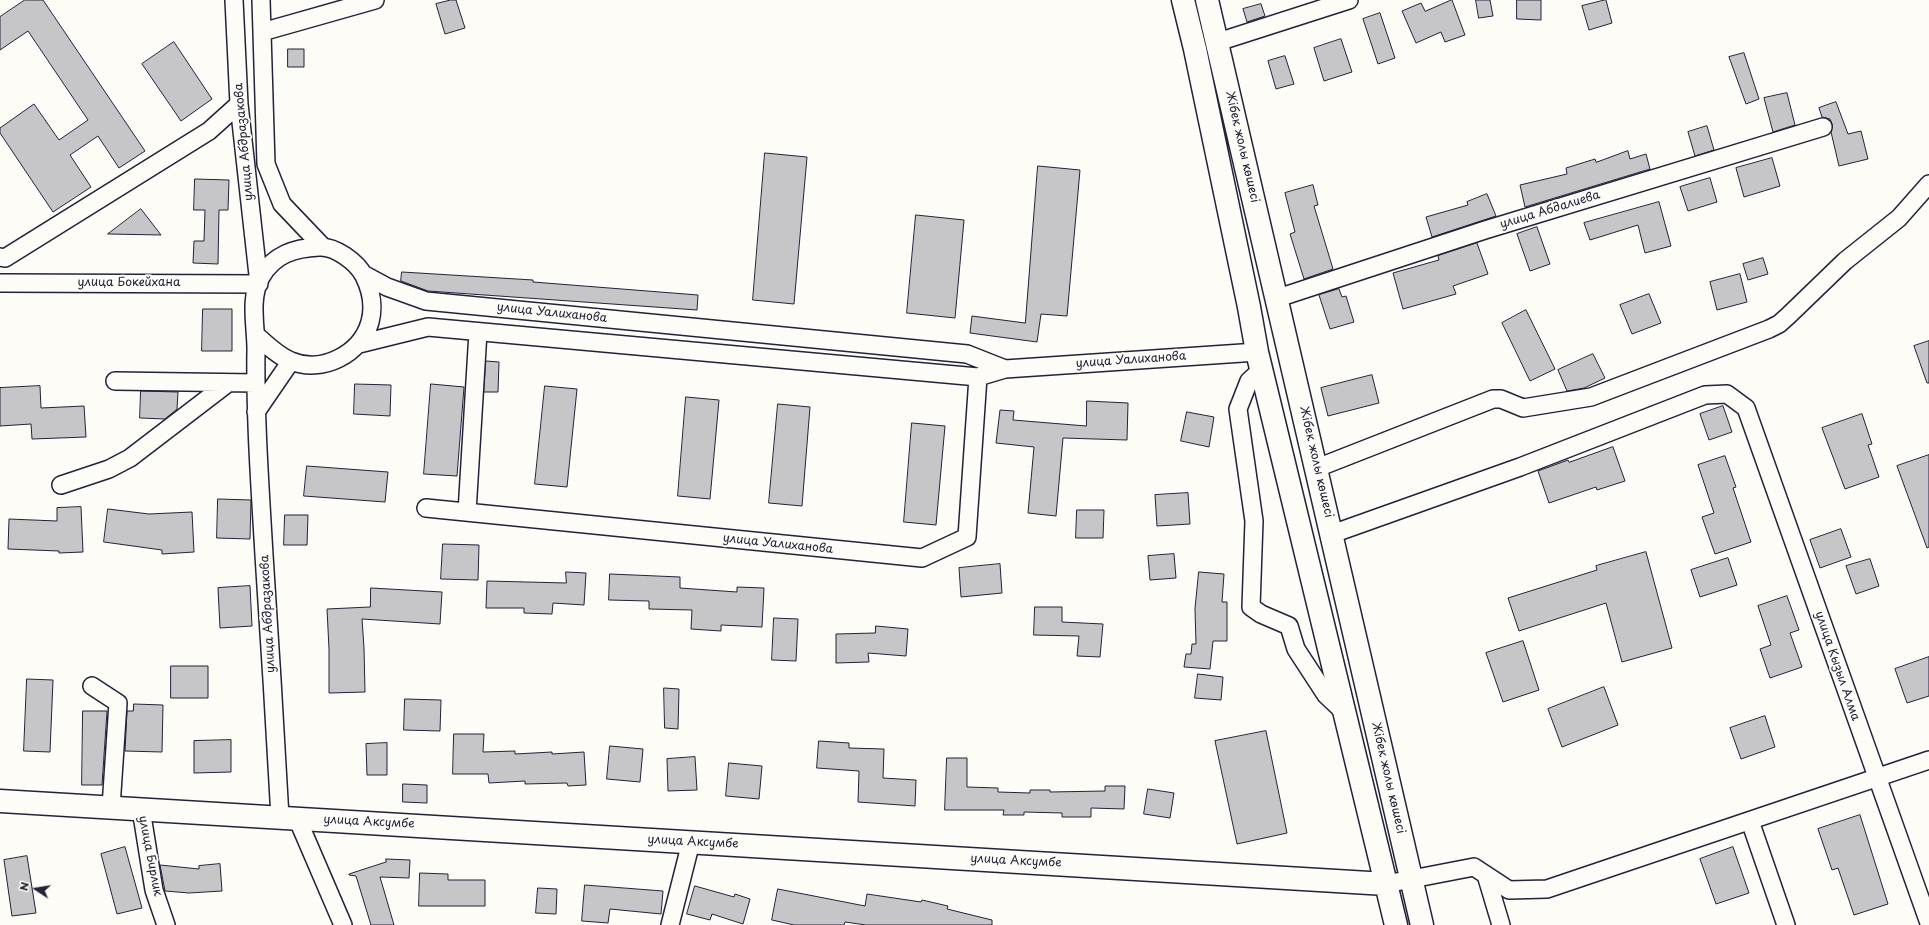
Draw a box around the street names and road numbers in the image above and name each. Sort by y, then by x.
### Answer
street label: улица Абдразакова [232,83,256,201]
street label: Жібек жолы көшесі [1222,90,1262,204]
street label: улица Абдалиева [1498,188,1602,232]
street label: улица Бокейхана [77,276,181,290]
street label: улица Уалиханова [496,300,608,326]
street label: улица Уалиханова [1075,349,1187,371]
street label: Жібек жолы көшесі [1296,405,1336,519]
street label: улица Уалиханова [722,531,834,557]
street label: улица Абдразакова [258,555,278,673]
street label: улица Кызыл Алма [1811,609,1863,723]
street label: Жібек жолы көшесі [1368,721,1408,835]
street label: улица Аксумбе [323,812,415,832]
street label: улица Бирлик [135,814,165,898]
street label: улица Аксумбе [647,832,739,852]
street label: улица Аксумбе [970,851,1062,871]

